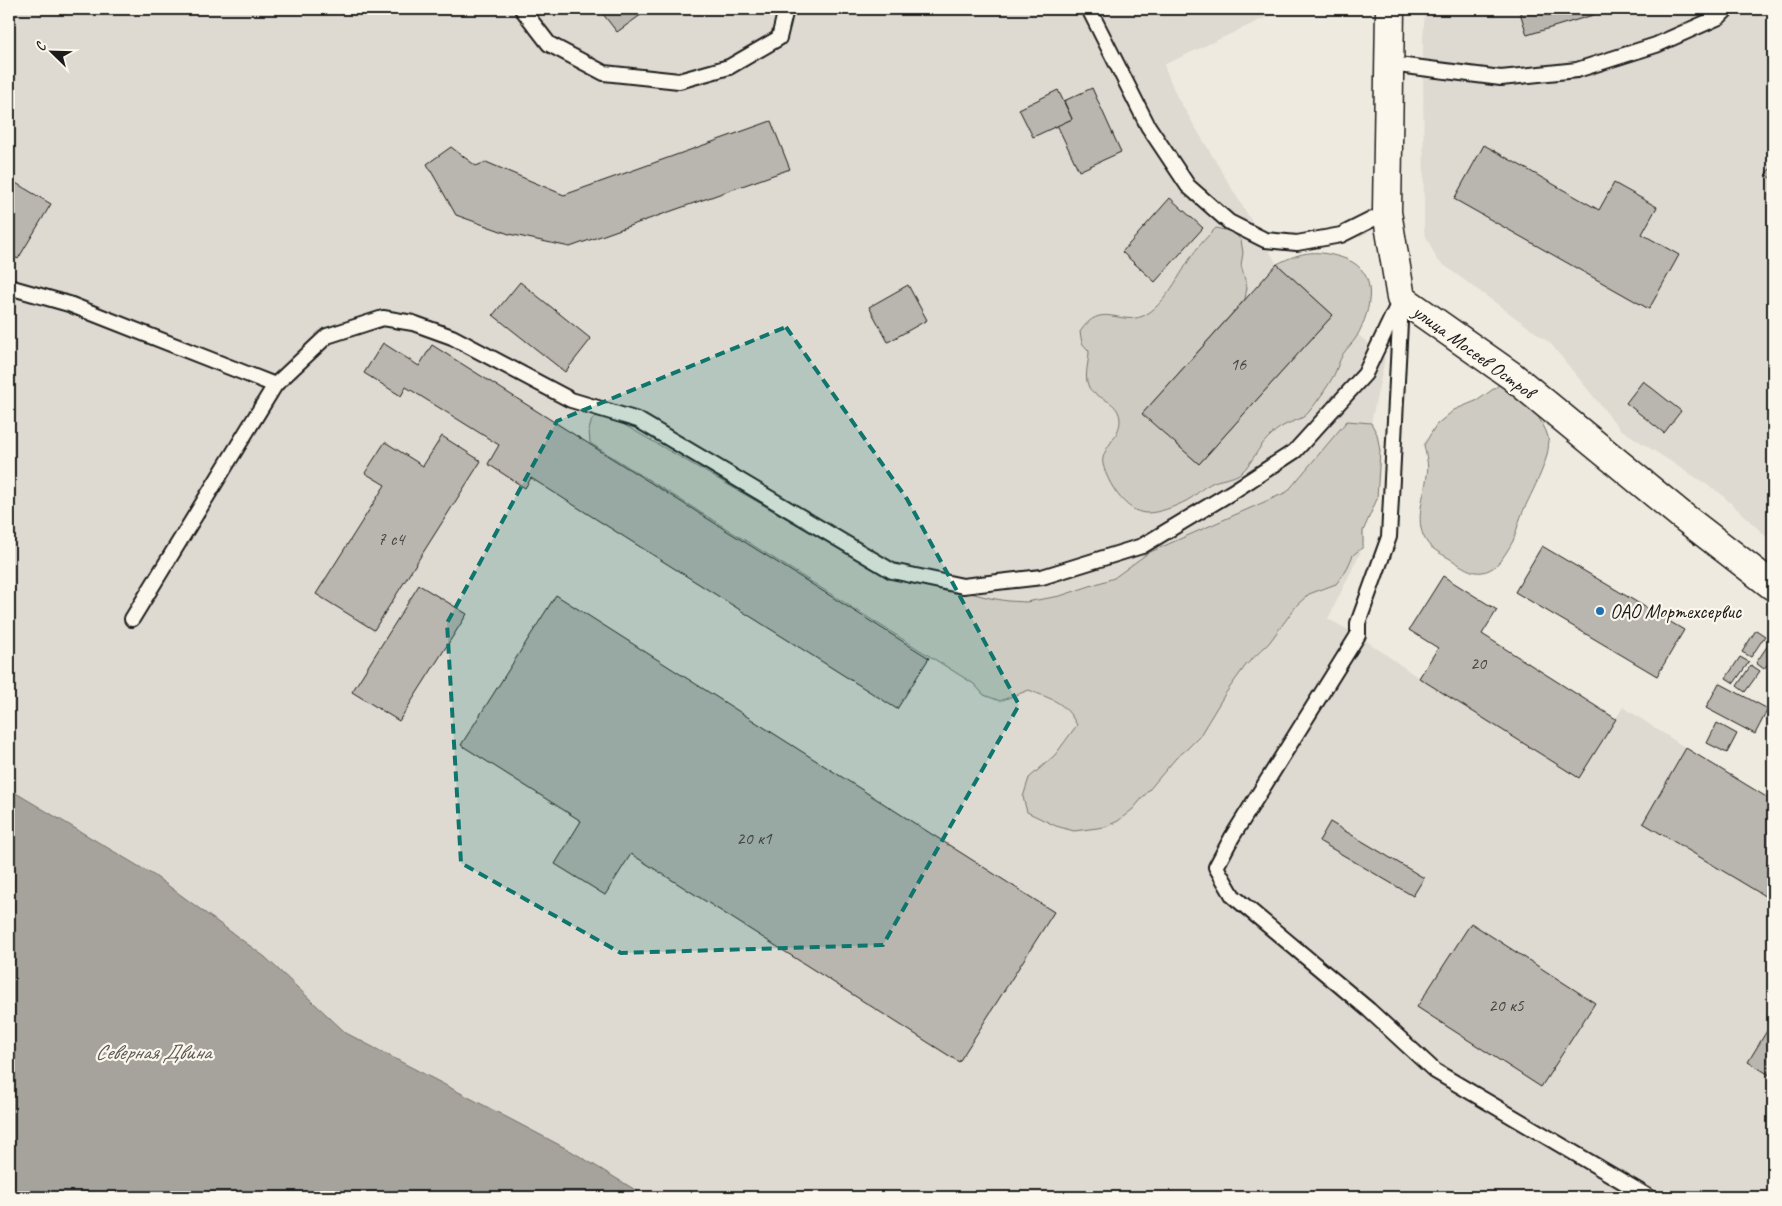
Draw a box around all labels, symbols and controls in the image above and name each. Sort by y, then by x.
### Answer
north arrow [28,28,78,78]
text: С [31,39,50,54]
street label: улица Мосеев Остров [1407,298,1542,406]
house number: 16 [1230,353,1247,375]
house number: 7 с4 [378,528,406,550]
place label: ОАО Мортехсервис [1610,599,1742,624]
marker: ОАО Мортехсервис [1594,605,1606,617]
house number: 20 [1470,652,1488,674]
house number: 20 к1 [736,827,773,849]
house number: 20 к5 [1488,994,1525,1016]
water label: Северная Двина [95,1039,213,1065]

